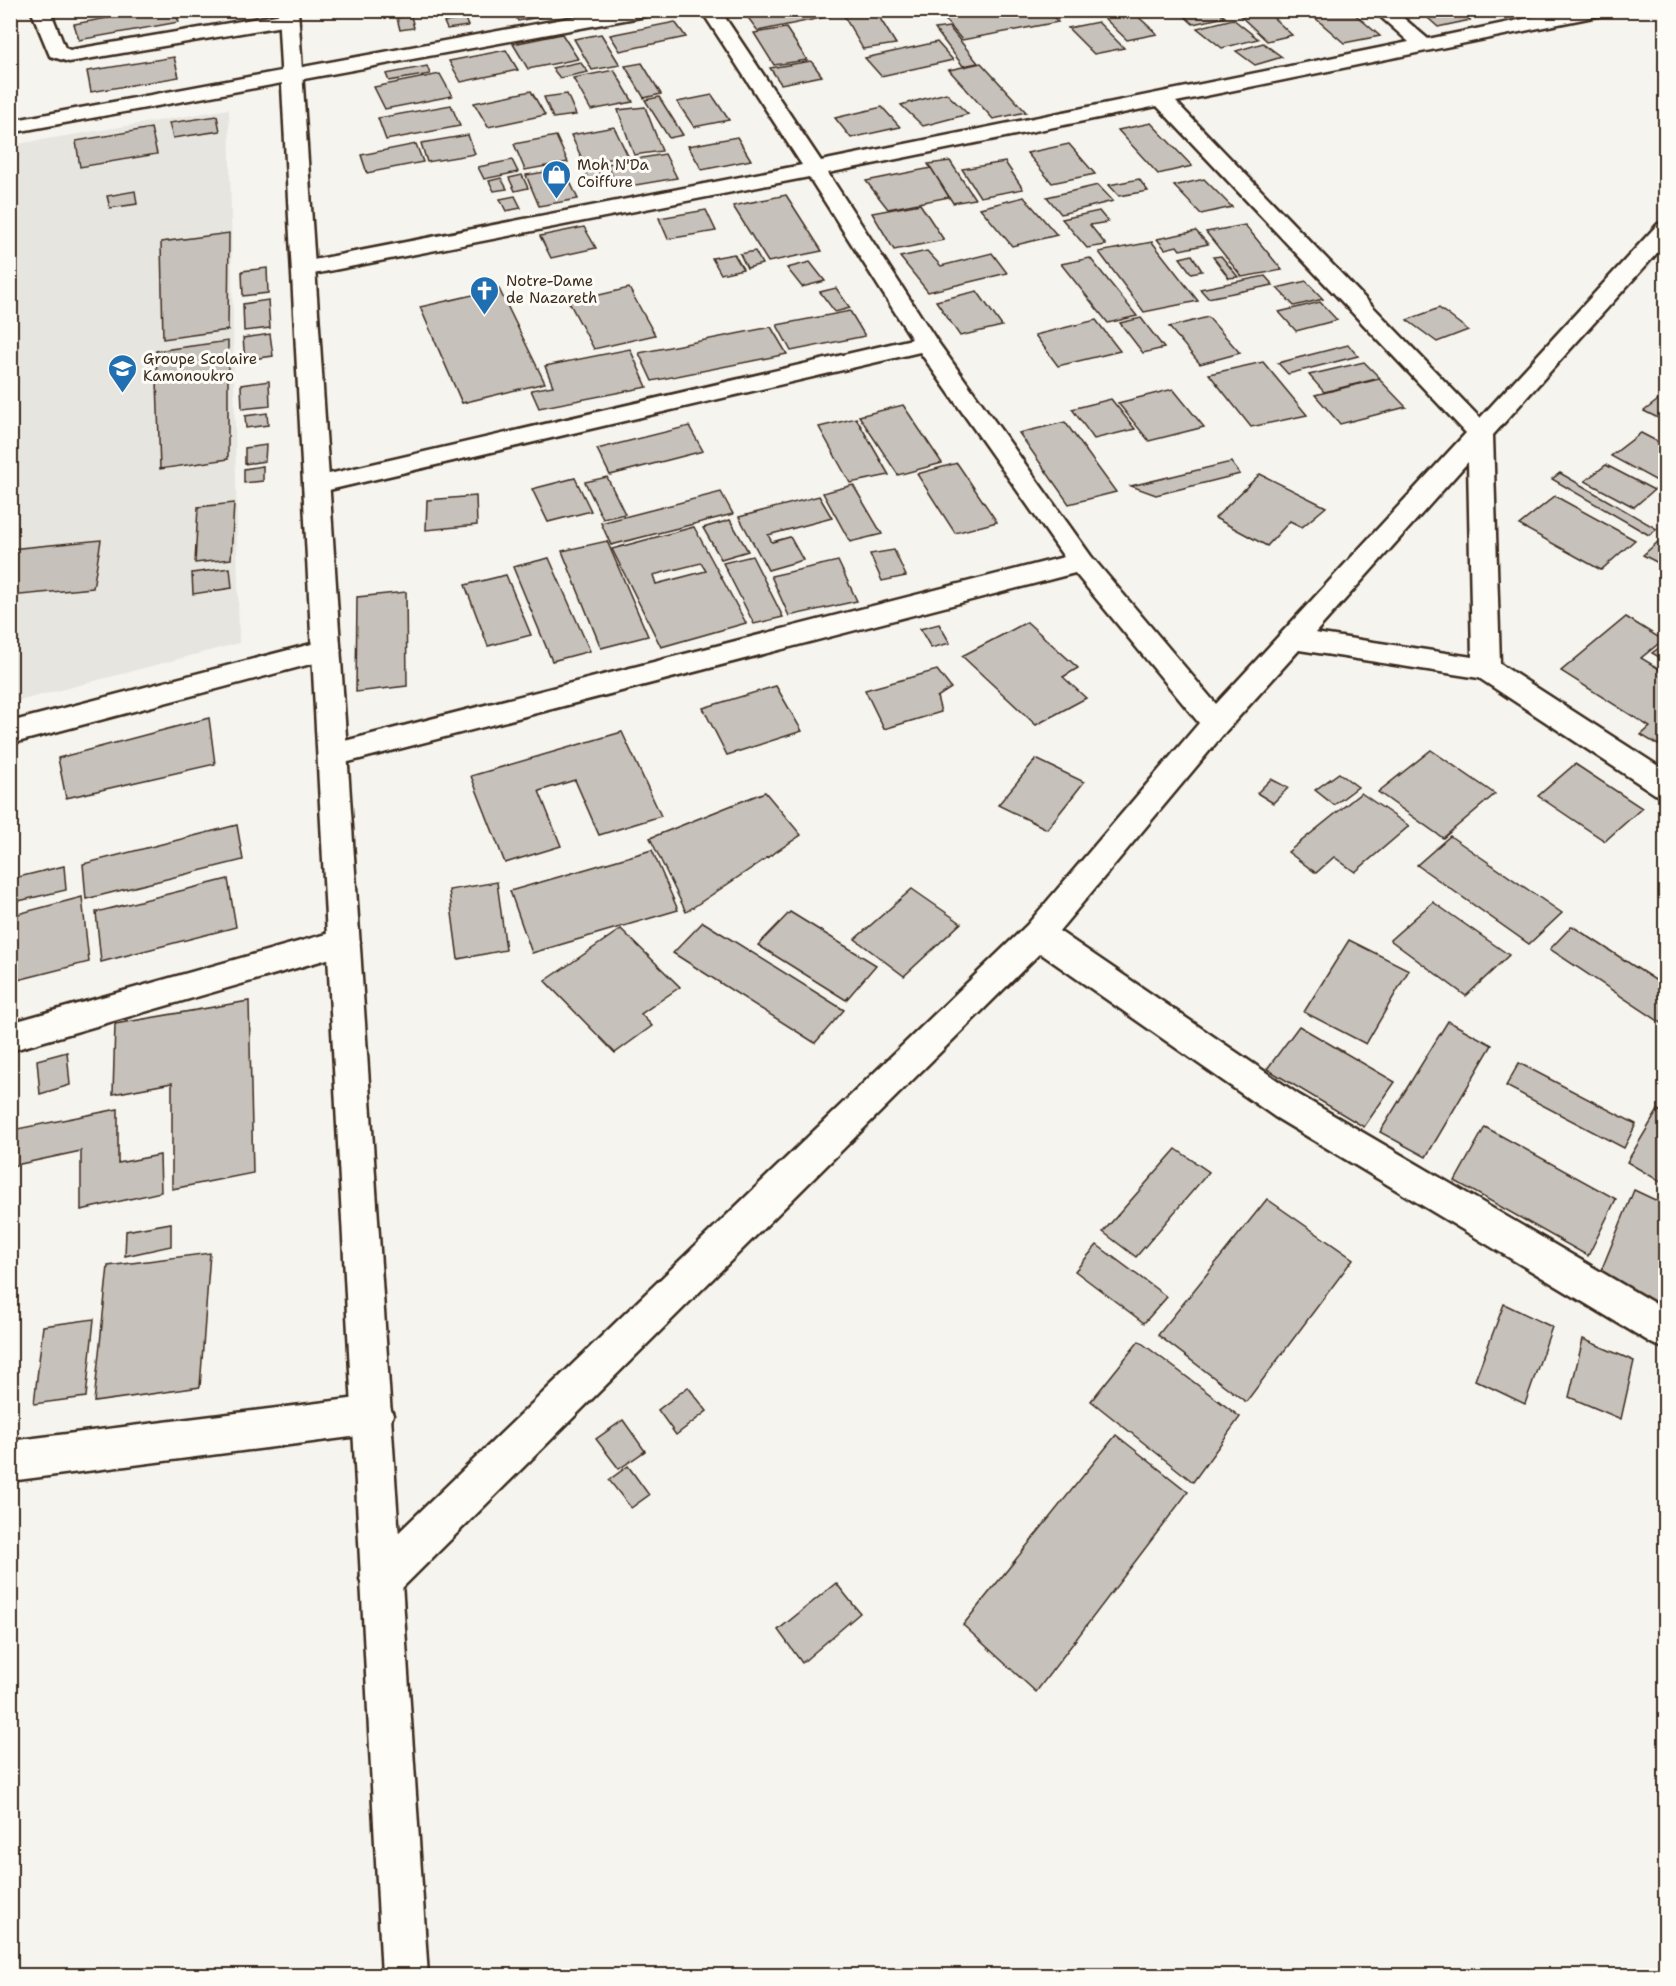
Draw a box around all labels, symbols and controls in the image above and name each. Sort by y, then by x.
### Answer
place label: Moh N'Da Coiffure [577,155,649,192]
shop icon: Moh N'Da Coiffure [540,158,572,200]
place label: Notre-Dame de Nazareth [506,271,597,308]
church icon: Notre-Dame de Nazareth [469,274,501,316]
place label: Groupe Scolaire Kamonoukro [143,349,257,386]
school or university icon: Groupe Scolaire Kamonoukro [106,352,138,394]

